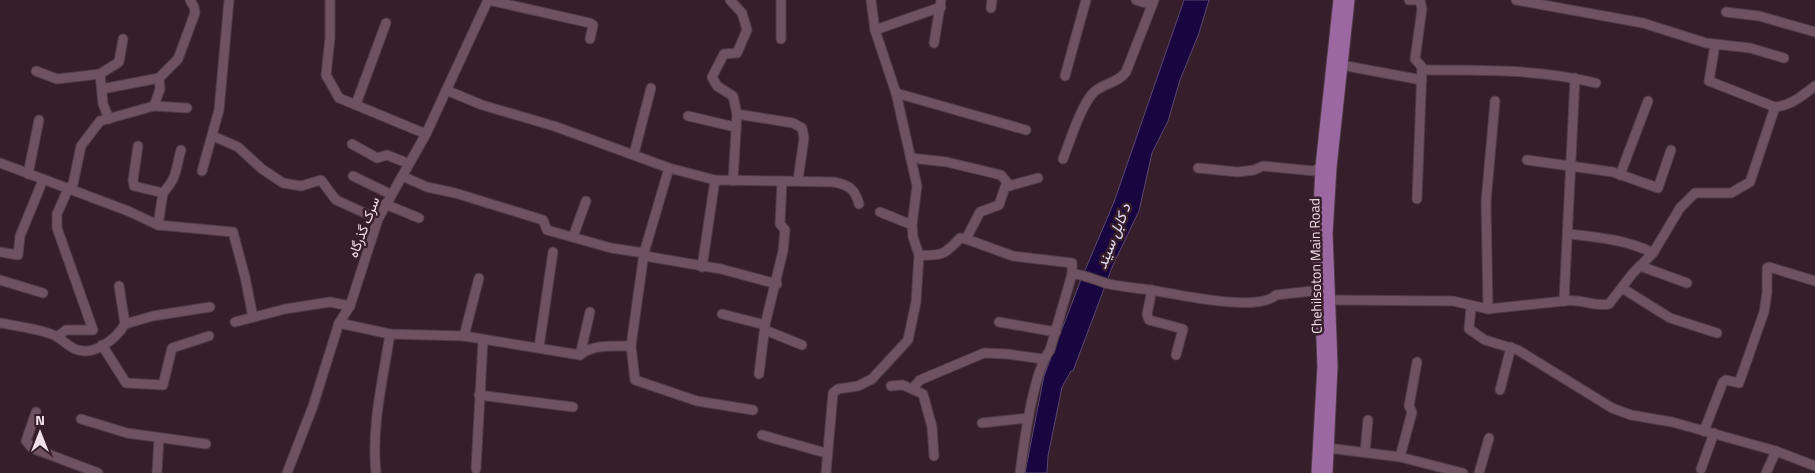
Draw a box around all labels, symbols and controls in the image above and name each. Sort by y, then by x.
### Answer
street label: سرک گذرگاه [342,193,384,261]
street label: Chehilsoton Main Road [1303,198,1327,334]
water label: د کابل سيند [1089,199,1137,272]
north arrow [15,408,65,458]
text: N [35,409,45,430]

